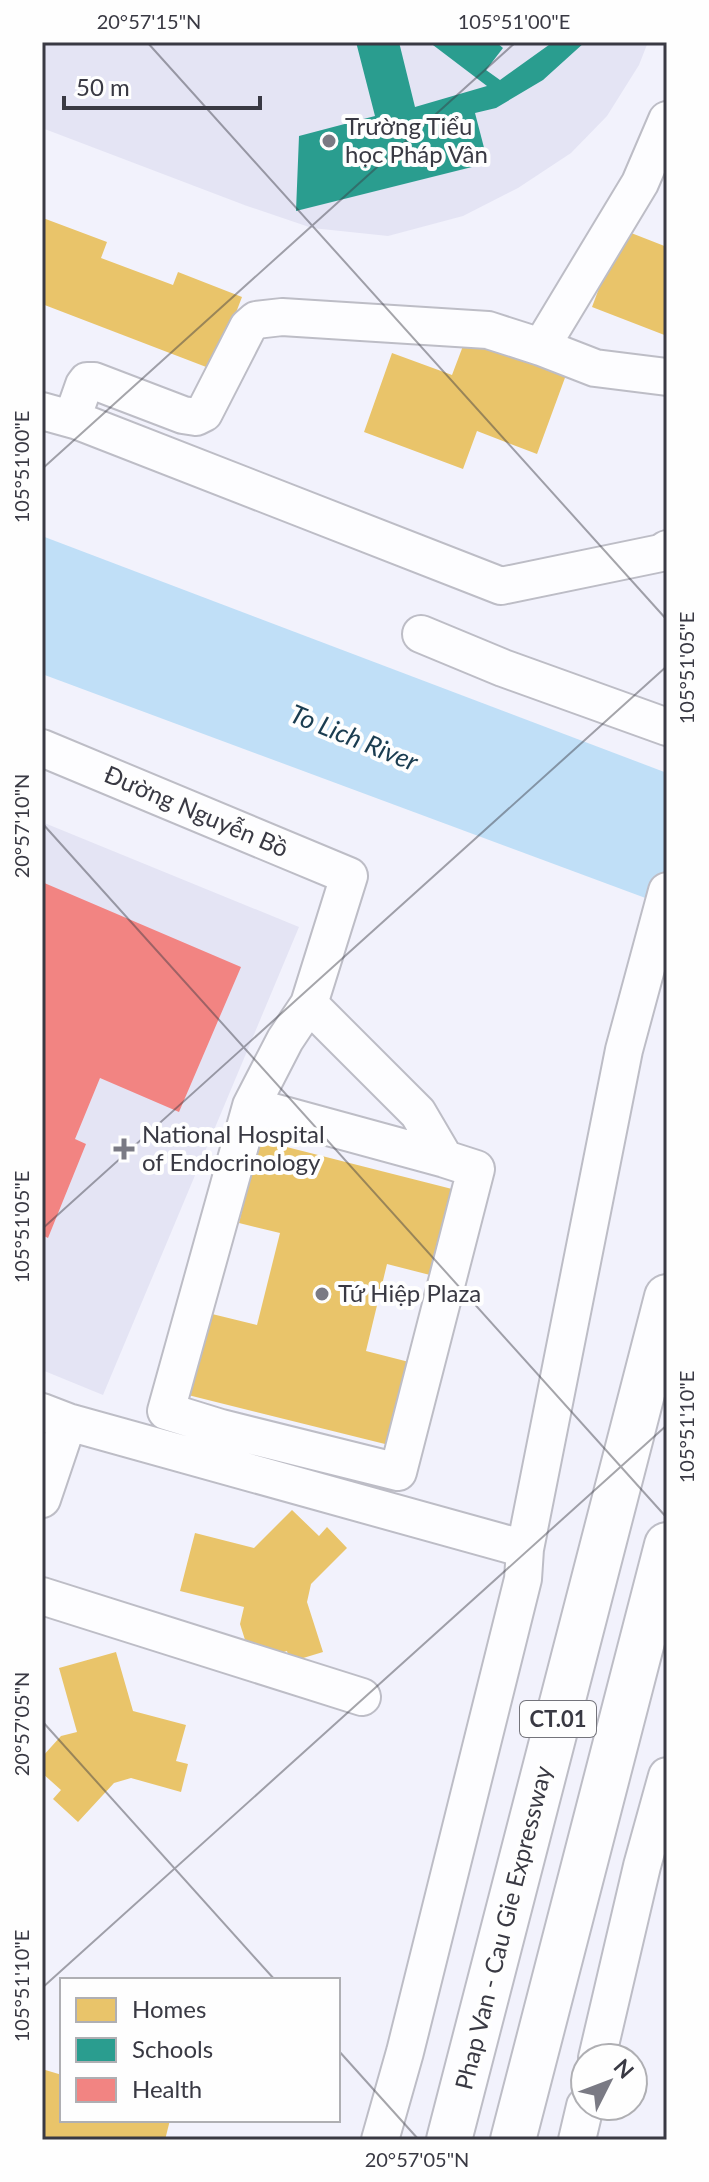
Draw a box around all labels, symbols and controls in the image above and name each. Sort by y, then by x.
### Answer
text: 20°57'15"N [97,9,201,33]
text: 105°51'00"E [458,9,570,33]
scale bar [64,60,260,110]
text: 50 m [76,72,130,101]
place label: Trường Tiểu học Pháp Vân [345,111,488,168]
marker: Trường Tiểu học Pháp Vân [320,132,338,150]
text: 105°51'00"E [9,411,33,523]
text: 105°51'05"E [674,612,698,724]
water label: To Lich River [286,697,424,778]
street label: Đường Nguyễn Bồ [100,759,293,862]
text: 20°57'10"N [9,774,33,878]
place label: National Hospital of Endocrinology [142,1119,325,1176]
marker: National Hospital of Endocrinology [113,1138,135,1160]
text: 105°51'05"E [9,1171,33,1283]
place label: Tứ Hiệp Plaza [338,1278,481,1307]
marker: Tứ Hiệp Plaza [313,1285,331,1303]
text: 105°51'10"E [674,1371,698,1483]
text: 20°57'05"N [9,1672,33,1776]
road number: CT.01 [520,1701,596,1737]
street label: Phap Van - Cau Gie Expressway [448,1762,557,2093]
text: 105°51'10"E [9,1930,33,2042]
legend [60,1978,340,2122]
text: Homes [132,1994,206,2023]
text: Schools [132,2034,213,2063]
north arrow [569,2042,649,2122]
text: N [609,2053,640,2084]
text: Health [132,2074,202,2103]
text: 20°57'05"N [365,2147,469,2171]

